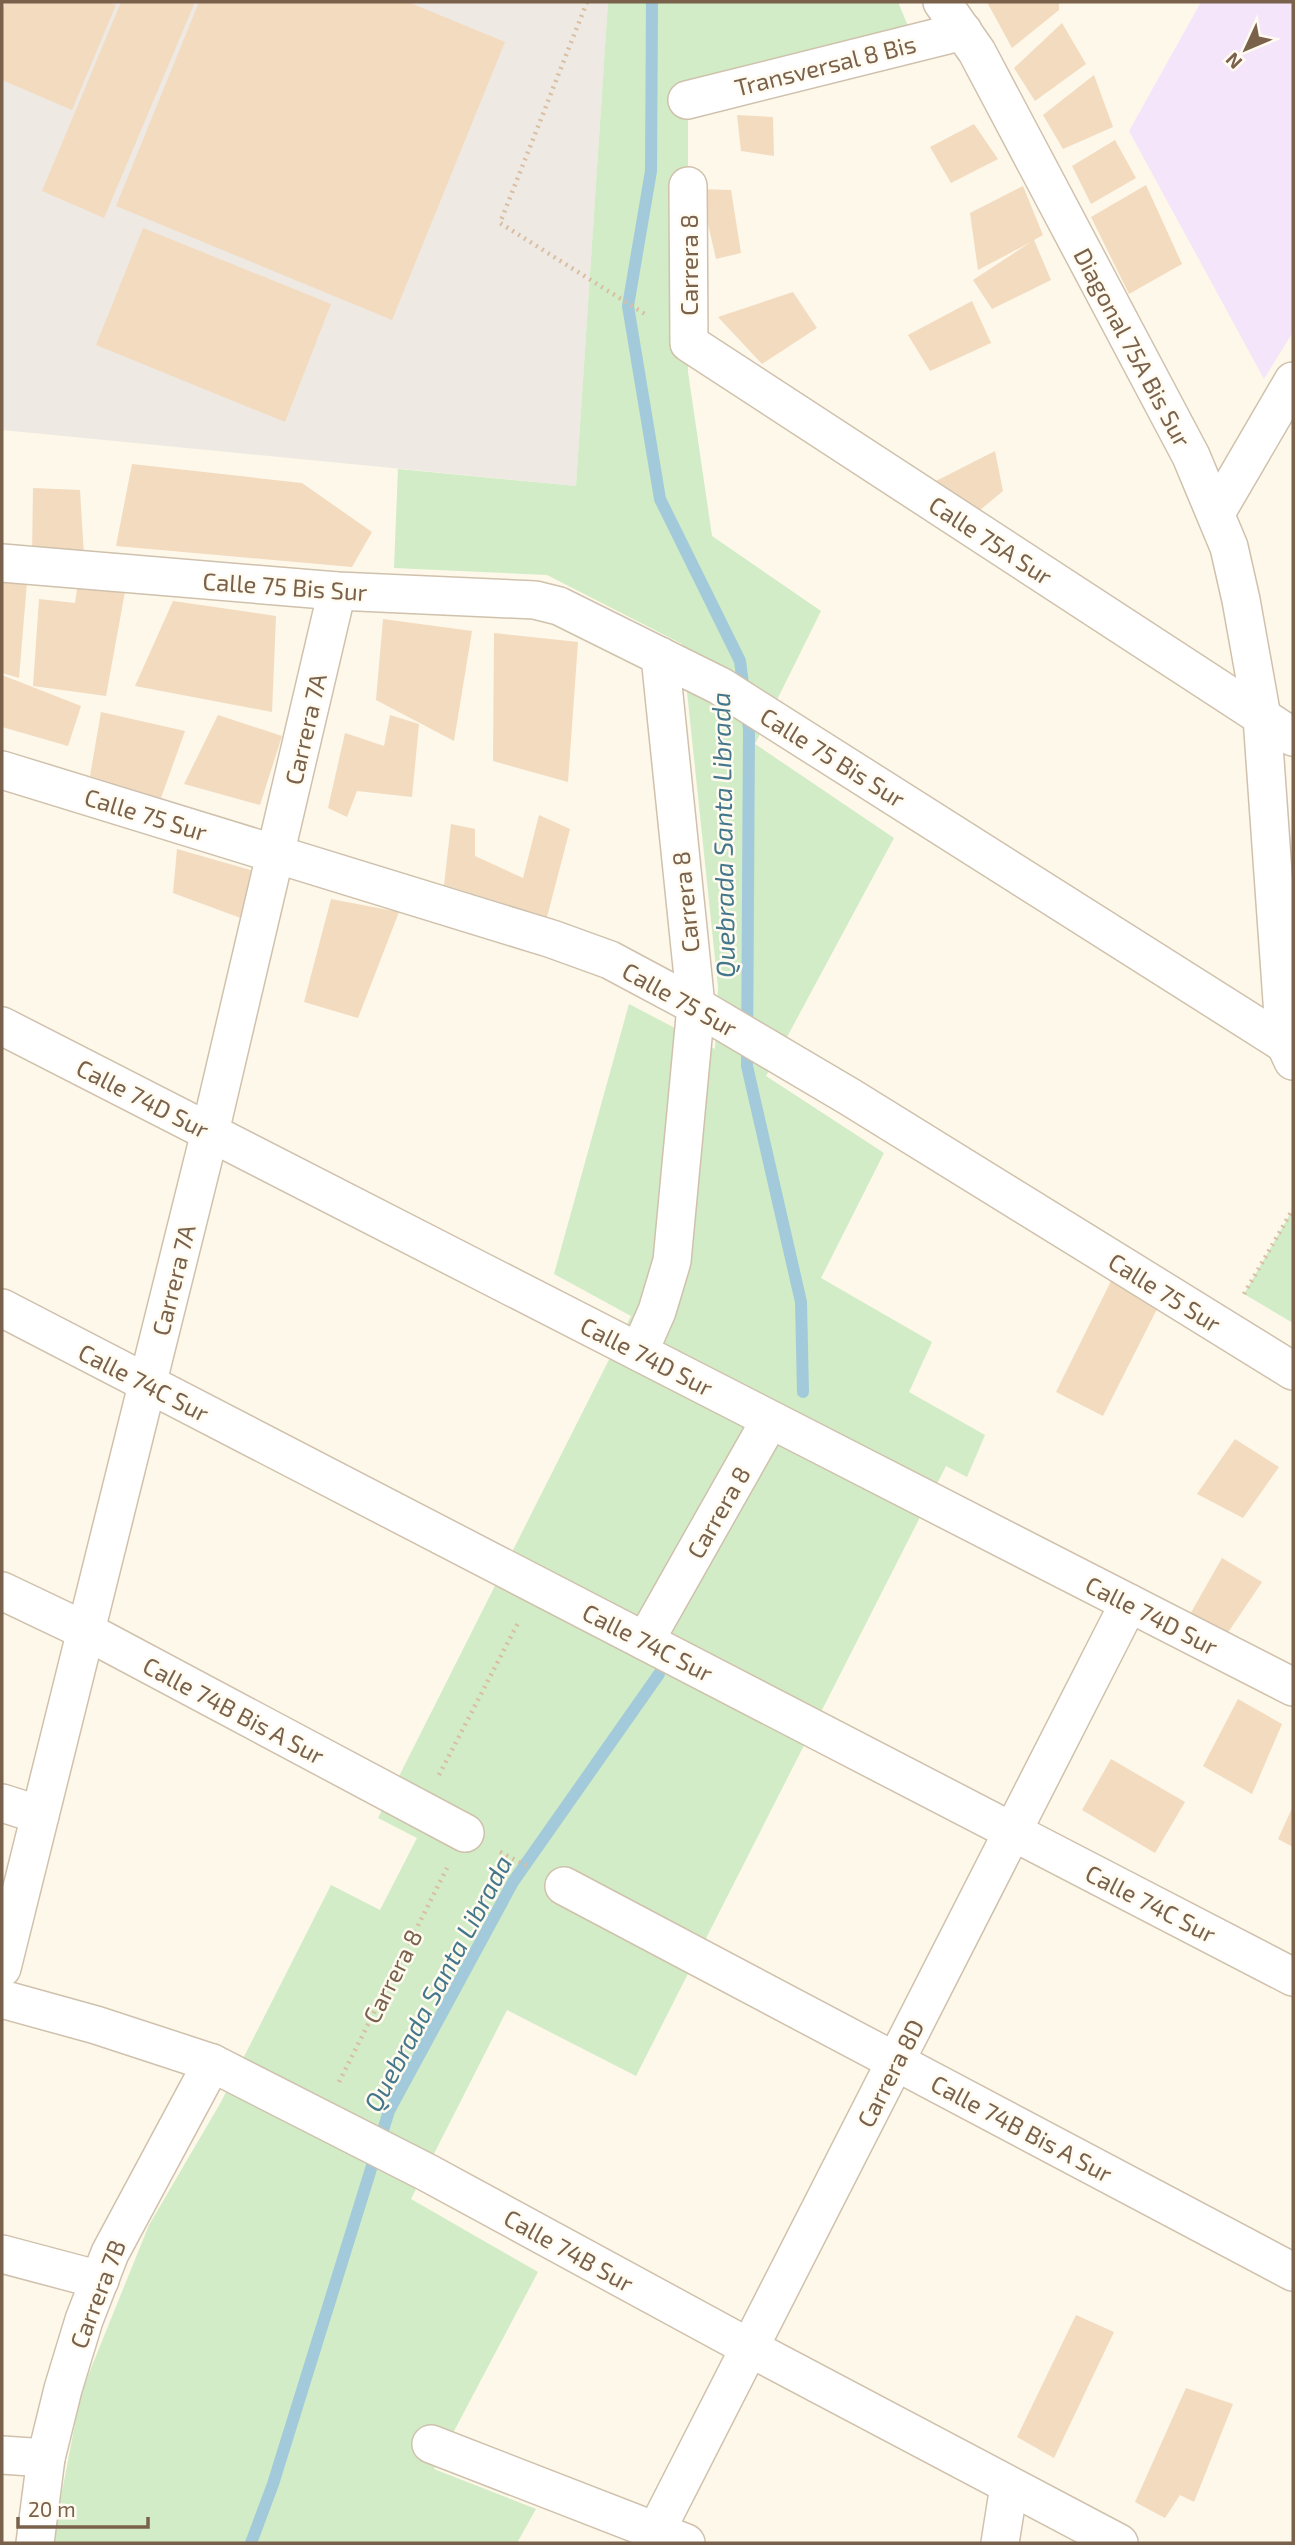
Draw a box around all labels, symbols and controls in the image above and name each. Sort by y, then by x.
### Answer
north arrow [1211,14,1281,84]
street label: Transversal 8 Bis [731,28,919,102]
text: N [1220,48,1246,74]
street label: Carrera 8 [674,214,703,316]
street label: Diagonal 75A Bis Sur [1068,243,1198,452]
street label: Calle 75A Sur [924,489,1058,591]
street label: Calle 75 Bis Sur [202,566,369,606]
street label: Carrera 7A [278,671,332,787]
water label: Quebrada Santa Librada [704,692,741,978]
street label: Calle 75 Bis Sur [755,701,911,813]
street label: Calle 75 Sur [81,782,211,846]
street label: Carrera 8 [665,850,705,954]
street label: Calle 75 Sur [618,956,743,1043]
street label: Calle 74D Sur [72,1052,214,1144]
street label: Carrera 7A [145,1221,201,1338]
street label: Calle 75 Sur [1104,1246,1227,1338]
street label: Calle 74D Sur [576,1310,718,1402]
street label: Calle 74C Sur [74,1337,214,1427]
street label: Carrera 8 [680,1461,756,1563]
street label: Calle 74D Sur [1081,1569,1223,1661]
street label: Calle 74C Sur [578,1597,718,1687]
street label: Calle 74B Bis A Sur [138,1650,330,1770]
water label: Quebrada Santa Librada [356,1850,519,2117]
street label: Calle 74C Sur [1081,1858,1221,1948]
street label: Carrera 8 [356,1924,428,2028]
street label: Carrera 8D [850,2014,930,2132]
street label: Calle 74B Bis A Sur [926,2068,1118,2188]
street label: Calle 74B Sur [499,2203,639,2298]
street label: Carrera 7B [63,2236,131,2352]
scale bar [18,2486,147,2530]
text: 20 m [28,2496,76,2521]

